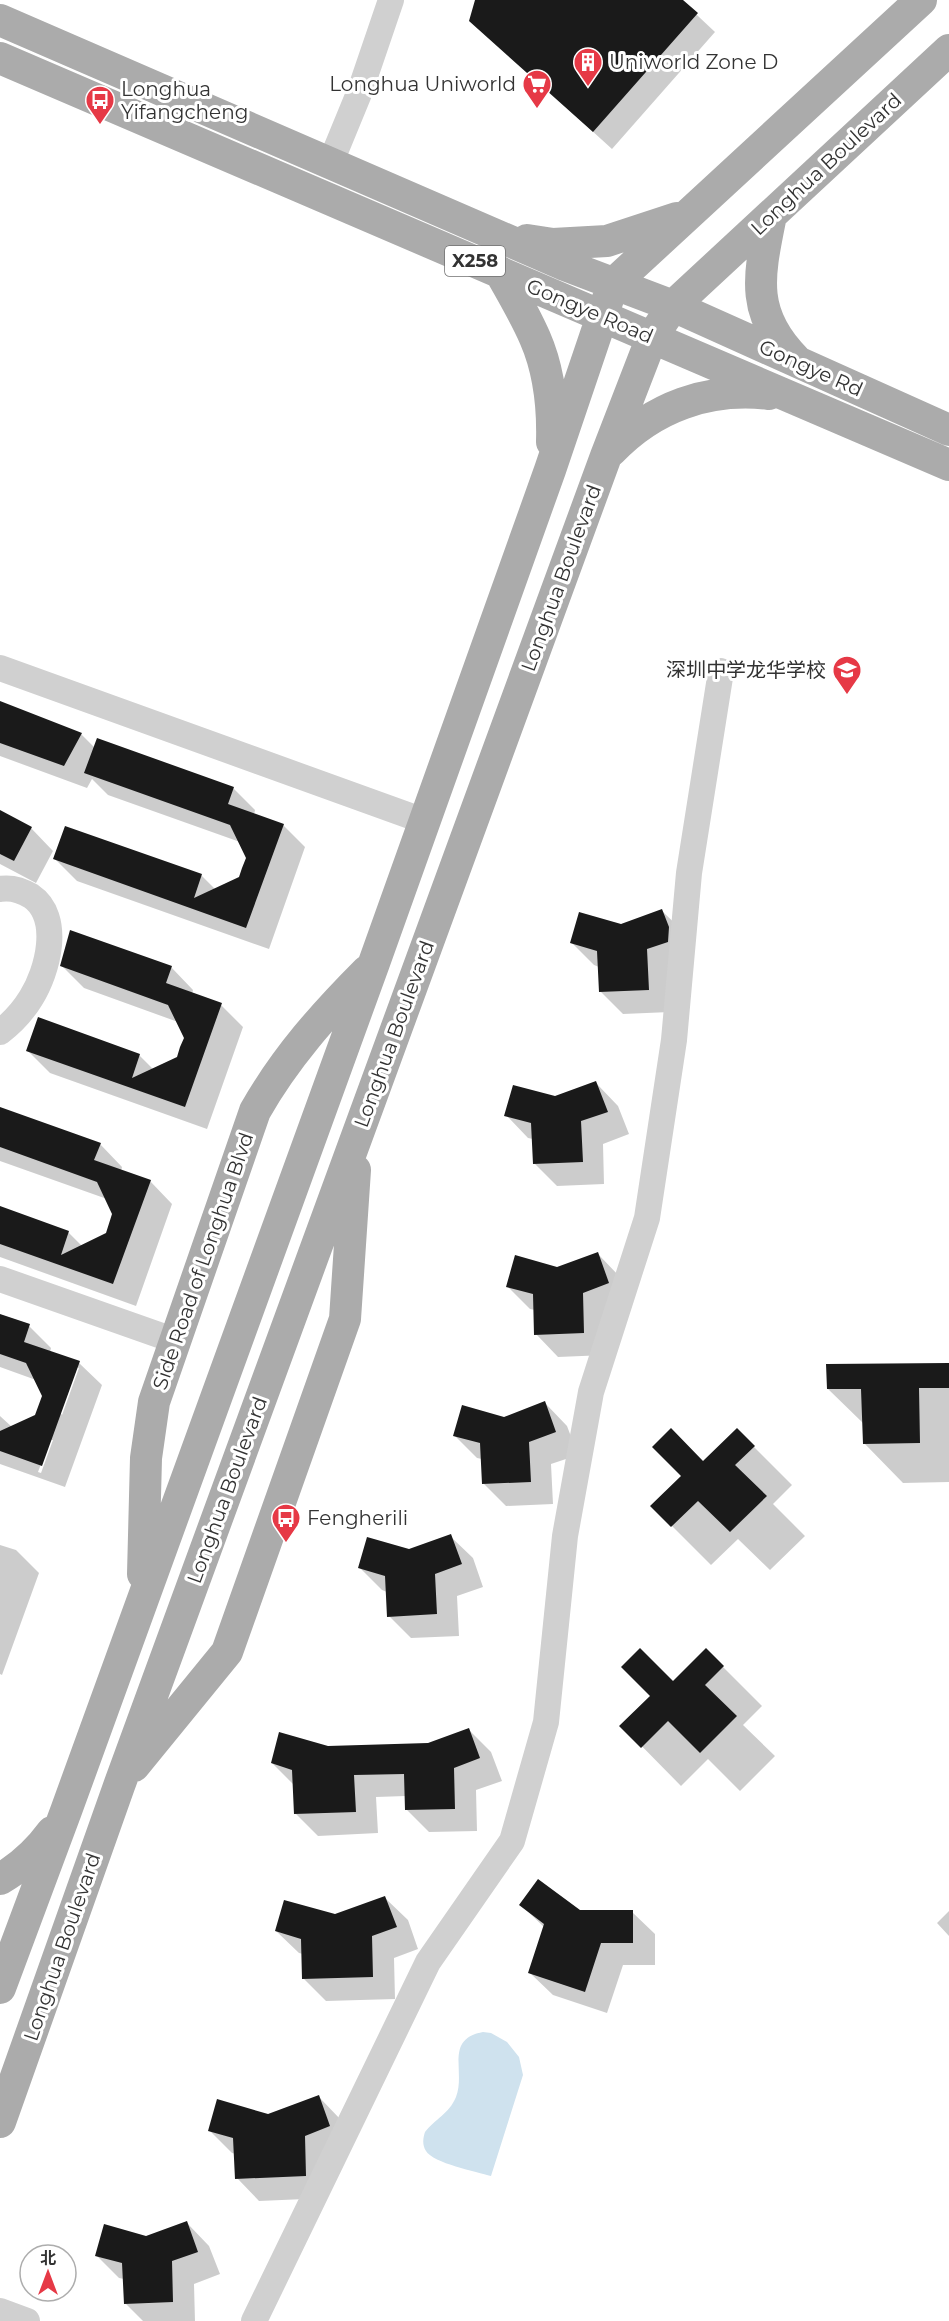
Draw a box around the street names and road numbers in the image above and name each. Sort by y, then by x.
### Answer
street label: Longhua Boulevard [746,88,906,240]
road number: X258 [445,246,505,276]
street label: Gongye Road [523,274,657,348]
street label: Gongye Rd [755,334,867,402]
street label: Longhua Boulevard [516,481,606,675]
street label: Longhua Boulevard [349,937,439,1131]
street label: Side Road of Longhua Blvd [148,1129,258,1393]
street label: Longhua Boulevard [182,1393,272,1587]
street label: Longhua Boulevard [19,1850,105,2044]

